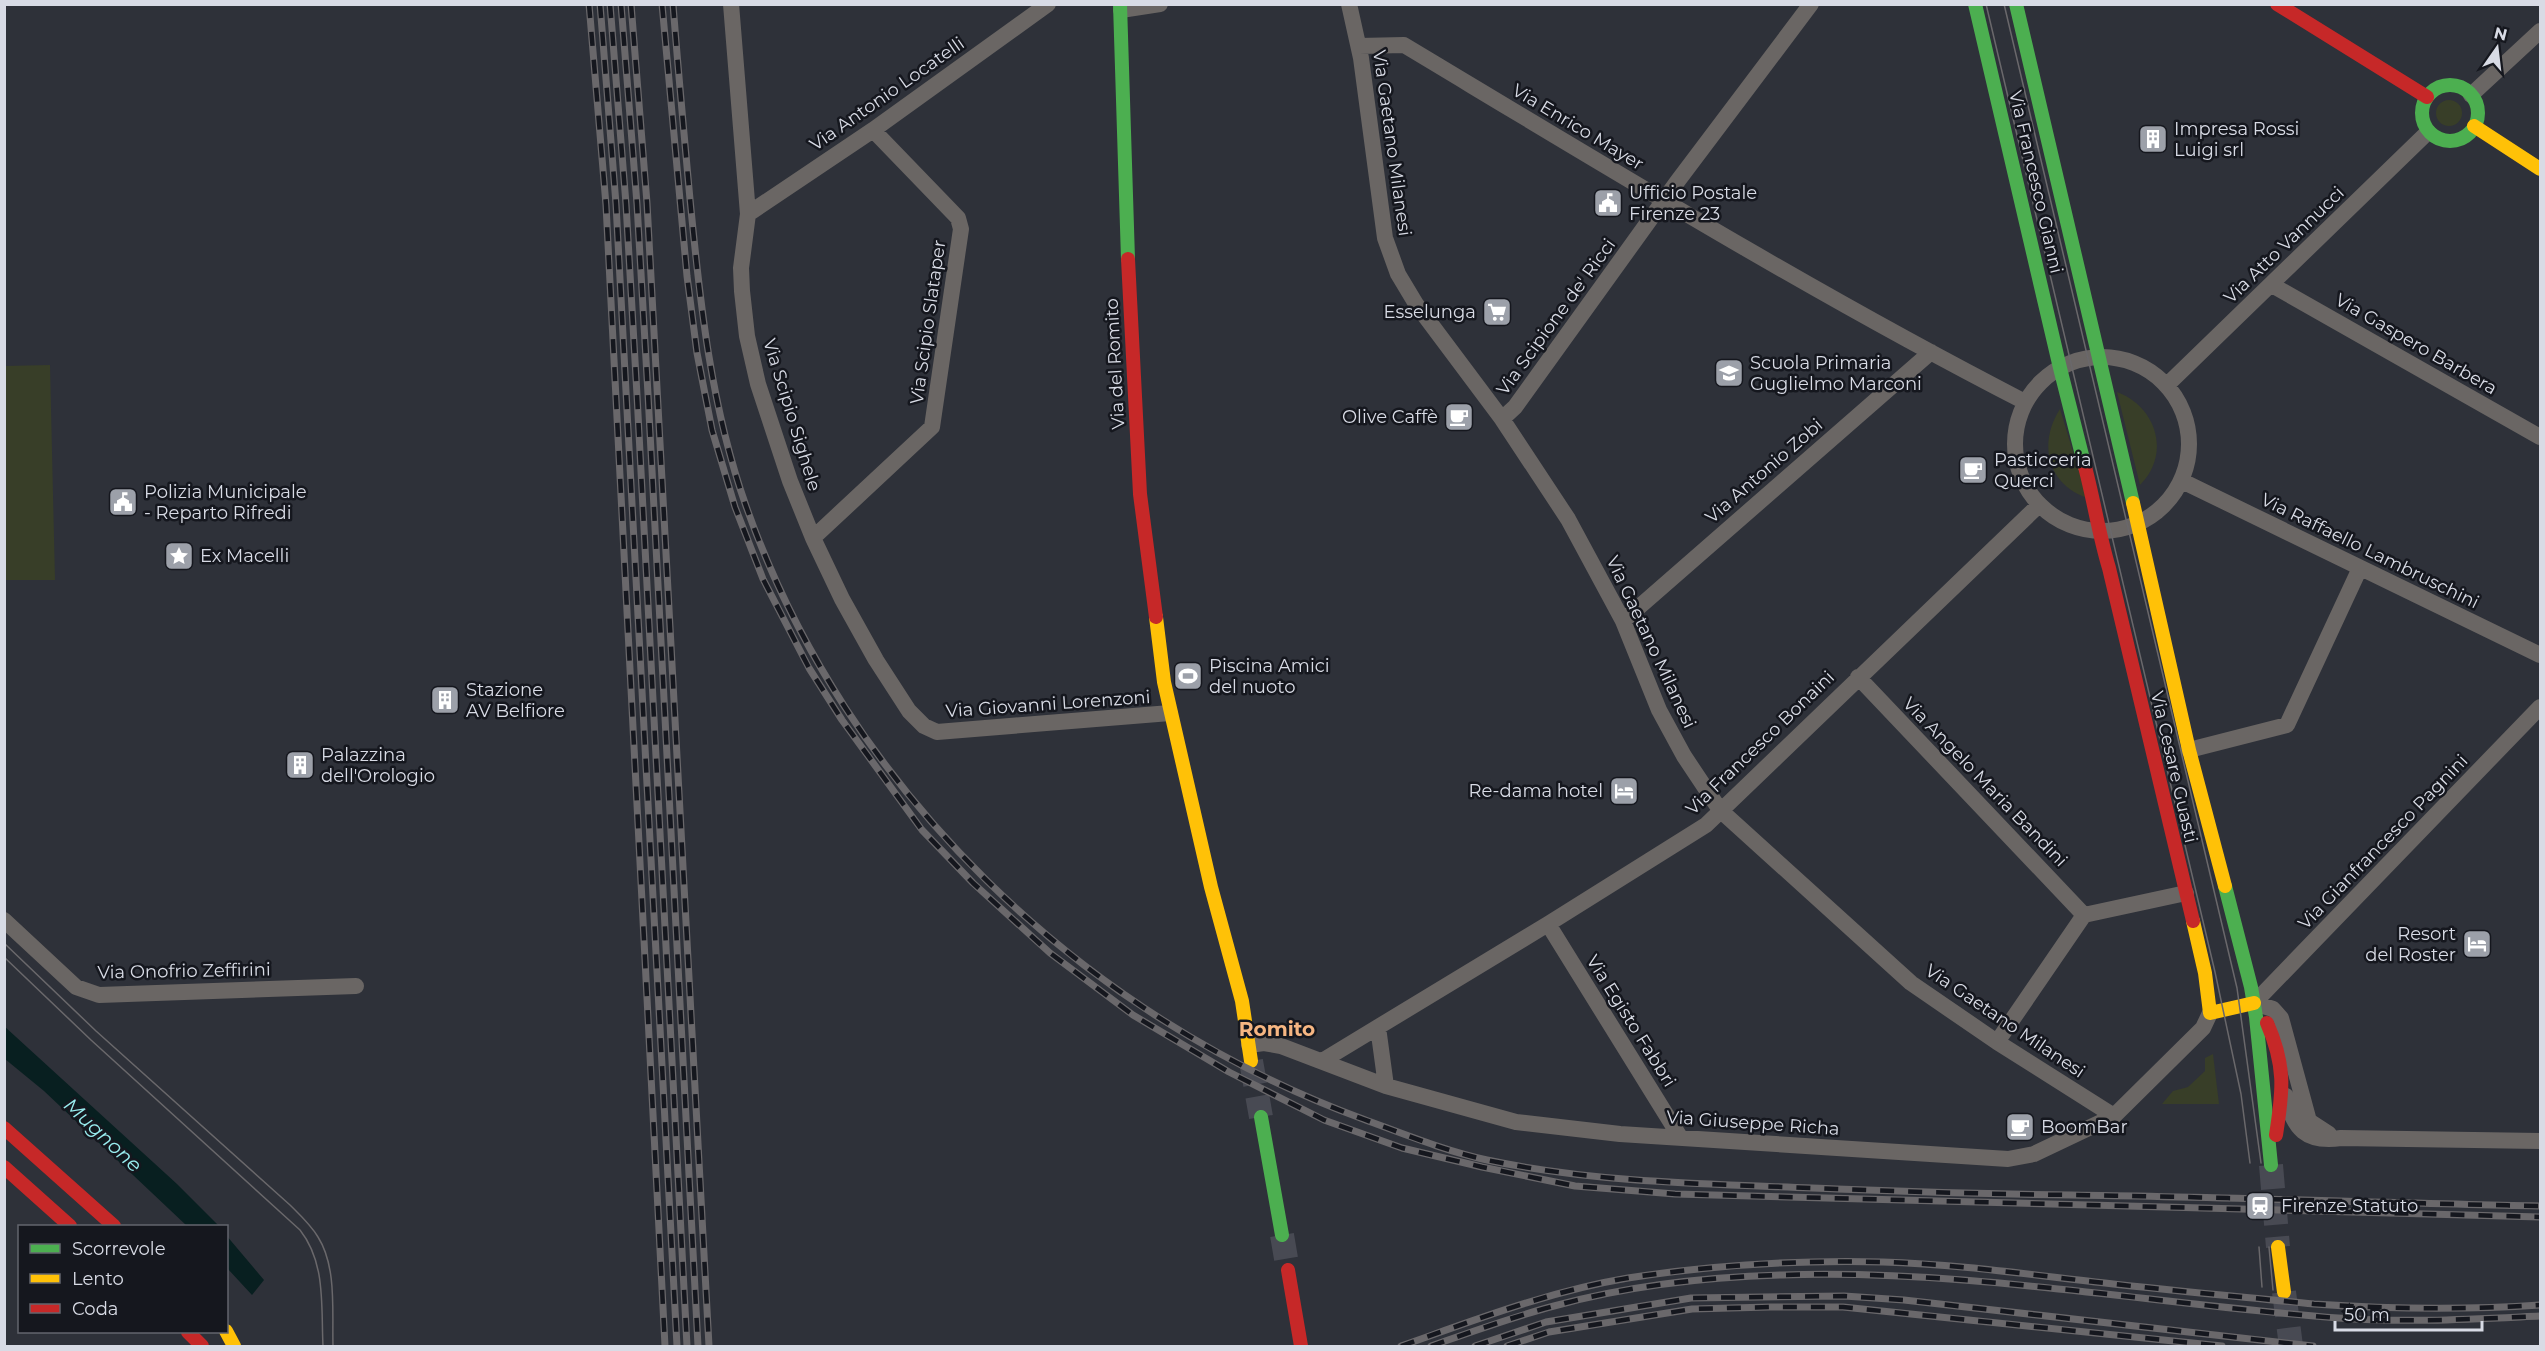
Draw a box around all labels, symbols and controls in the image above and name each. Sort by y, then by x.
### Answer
north arrow [2467,18,2527,78]
text: N [2492,23,2509,45]
street label: Via Antonio Locatelli [805,32,969,156]
street label: Via Gaetano Milanesi [1368,49,1416,237]
street label: Via Enrico Mayer [1508,79,1648,175]
street label: Via Francesco Gianni [2004,88,2068,276]
place label: Impresa Rossi Luigi srl [2174,118,2299,161]
building icon: Impresa Rossi Luigi srl [2137,123,2169,155]
place label: Ufficio Postale Firenze 23 [1629,182,1757,225]
street label: Via Atto Vannucci [2219,182,2349,308]
public building icon: Ufficio Postale Firenze 23 [1592,187,1624,219]
street label: Via Scipione de' Ricci [1492,234,1620,400]
street label: Via Scipio Slataper [906,238,950,406]
street label: Via Gaspero Barbera [2331,289,2501,399]
supermarket icon: Esselunga [1481,296,1513,328]
street label: Via del Romito [1101,298,1129,430]
place label: Esselunga [1384,301,1476,323]
street label: Via Scipio Sighele [758,336,826,494]
place label: Scuola Primaria Guglielmo Marconi [1750,352,1922,395]
school or university icon: Scuola Primaria Guglielmo Marconi [1713,357,1745,389]
cafe icon: Olive Caffè [1443,401,1475,433]
place label: Olive Caffè [1342,406,1438,428]
street label: Via Antonio Zobi [1701,414,1827,528]
place label: Pasticceria Querci [1994,449,2092,492]
cafe icon: Pasticceria Querci [1957,454,1989,486]
place label: Polizia Municipale - Reparto Rifredi [144,481,307,524]
public building icon: Polizia Municipale - Reparto Rifredi [107,486,139,518]
street label: Via Raffaello Lambruschini [2257,489,2483,613]
place icon: Ex Macelli [163,540,195,572]
place label: Ex Macelli [200,545,289,567]
street label: Via Gaetano Milanesi [1601,552,1701,732]
place label: Piscina Amici del nuoto [1209,655,1330,698]
sports icon: Piscina Amici del nuoto [1172,660,1204,692]
street label: Via Francesco Bonaini [1681,666,1839,820]
place label: Stazione AV Belfiore [466,679,565,722]
building icon: Stazione AV Belfiore [429,684,461,716]
street label: Via Giovanni Lorenzoni [945,686,1151,722]
street label: Via Cesare Guasti [2146,689,2202,845]
street label: Via Angelo Maria Bandini [1898,693,2072,871]
place label: Palazzina dell'Orologio [321,744,435,787]
building icon: Palazzina dell'Orologio [284,749,316,781]
street label: Via Gianfrancesco Pagnini [2294,750,2472,934]
hotel icon: Re-dama hotel [1608,775,1640,807]
place label: Re-dama hotel [1468,780,1603,802]
place label: Resort del Roster [2365,923,2456,966]
hotel icon: Resort del Roster [2461,928,2493,960]
street label: Via Egisto Fabbri [1582,951,1680,1091]
street label: Via Onofrio Zeffirini [97,958,271,984]
street label: Via Gaetano Milanesi [1921,959,2089,1083]
district label: Romito [1239,1017,1315,1041]
water label: Mugnone [59,1093,147,1177]
street label: Via Giuseppe Richa [1666,1106,1840,1140]
cafe icon: BoomBar [2004,1111,2036,1143]
place label: BoomBar [2041,1116,2128,1138]
station icon: Firenze Statuto [2244,1190,2276,1222]
place label: Firenze Statuto [2281,1195,2418,1217]
legend [18,1225,228,1333]
text: Scorrevole [72,1238,166,1260]
text: Lento [72,1268,124,1290]
scale bar [2335,1294,2482,1332]
text: Coda [72,1298,118,1320]
text: 50 m [2344,1304,2390,1326]

